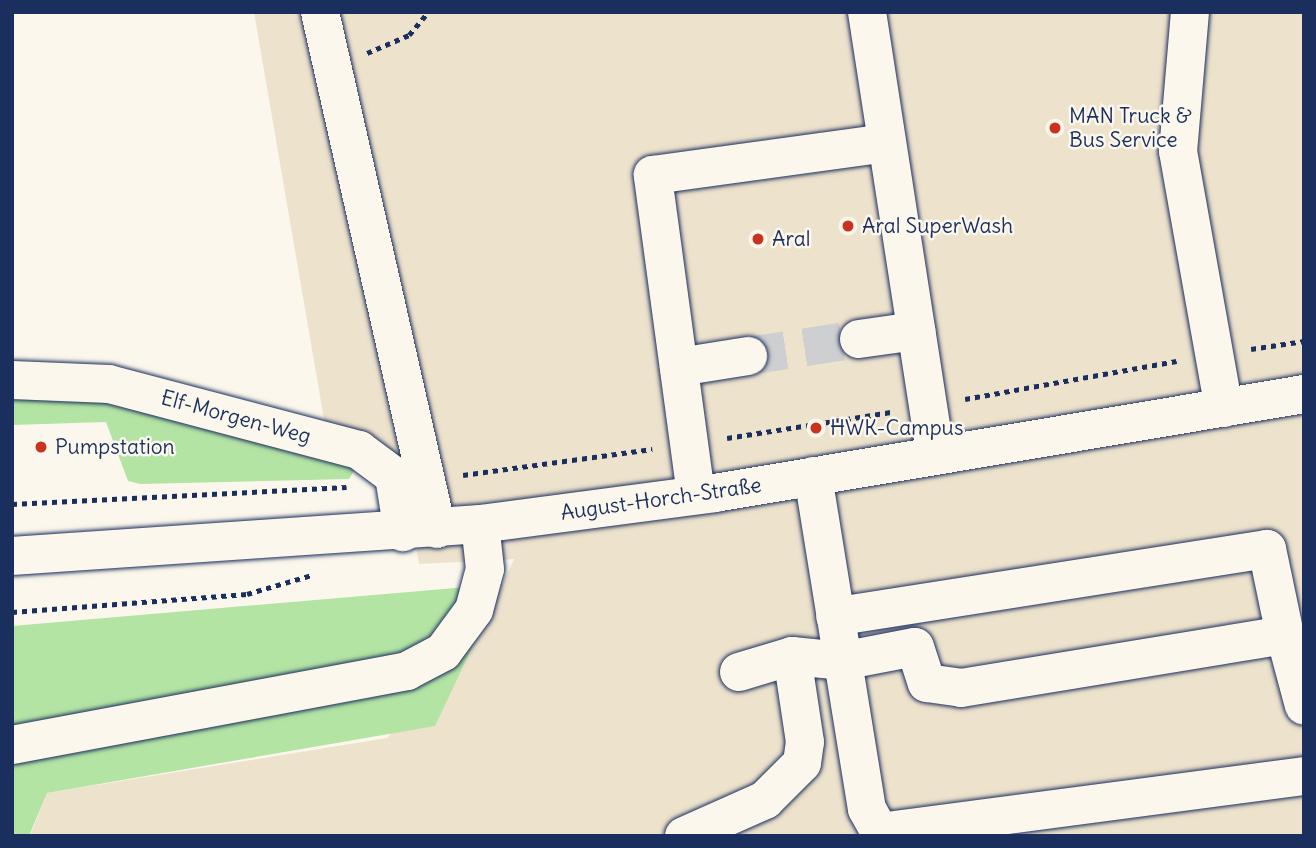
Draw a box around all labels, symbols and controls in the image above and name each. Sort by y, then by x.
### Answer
place label: MAN Truck & Bus Service [1069,103,1192,153]
marker: MAN Truck & Bus Service [1047,120,1063,136]
place label: Aral SuperWash [862,213,1013,239]
marker: Aral SuperWash [840,218,856,234]
place label: Aral [772,226,811,252]
marker: Aral [750,231,766,247]
street label: Elf-Morgen-Weg [158,385,314,449]
place label: HWK-Campus [830,415,963,441]
marker: HWK-Campus [808,420,824,436]
place label: Pumpstation [55,434,175,460]
marker: Pumpstation [33,439,49,455]
street label: August-Horch-Straße [559,472,763,526]

